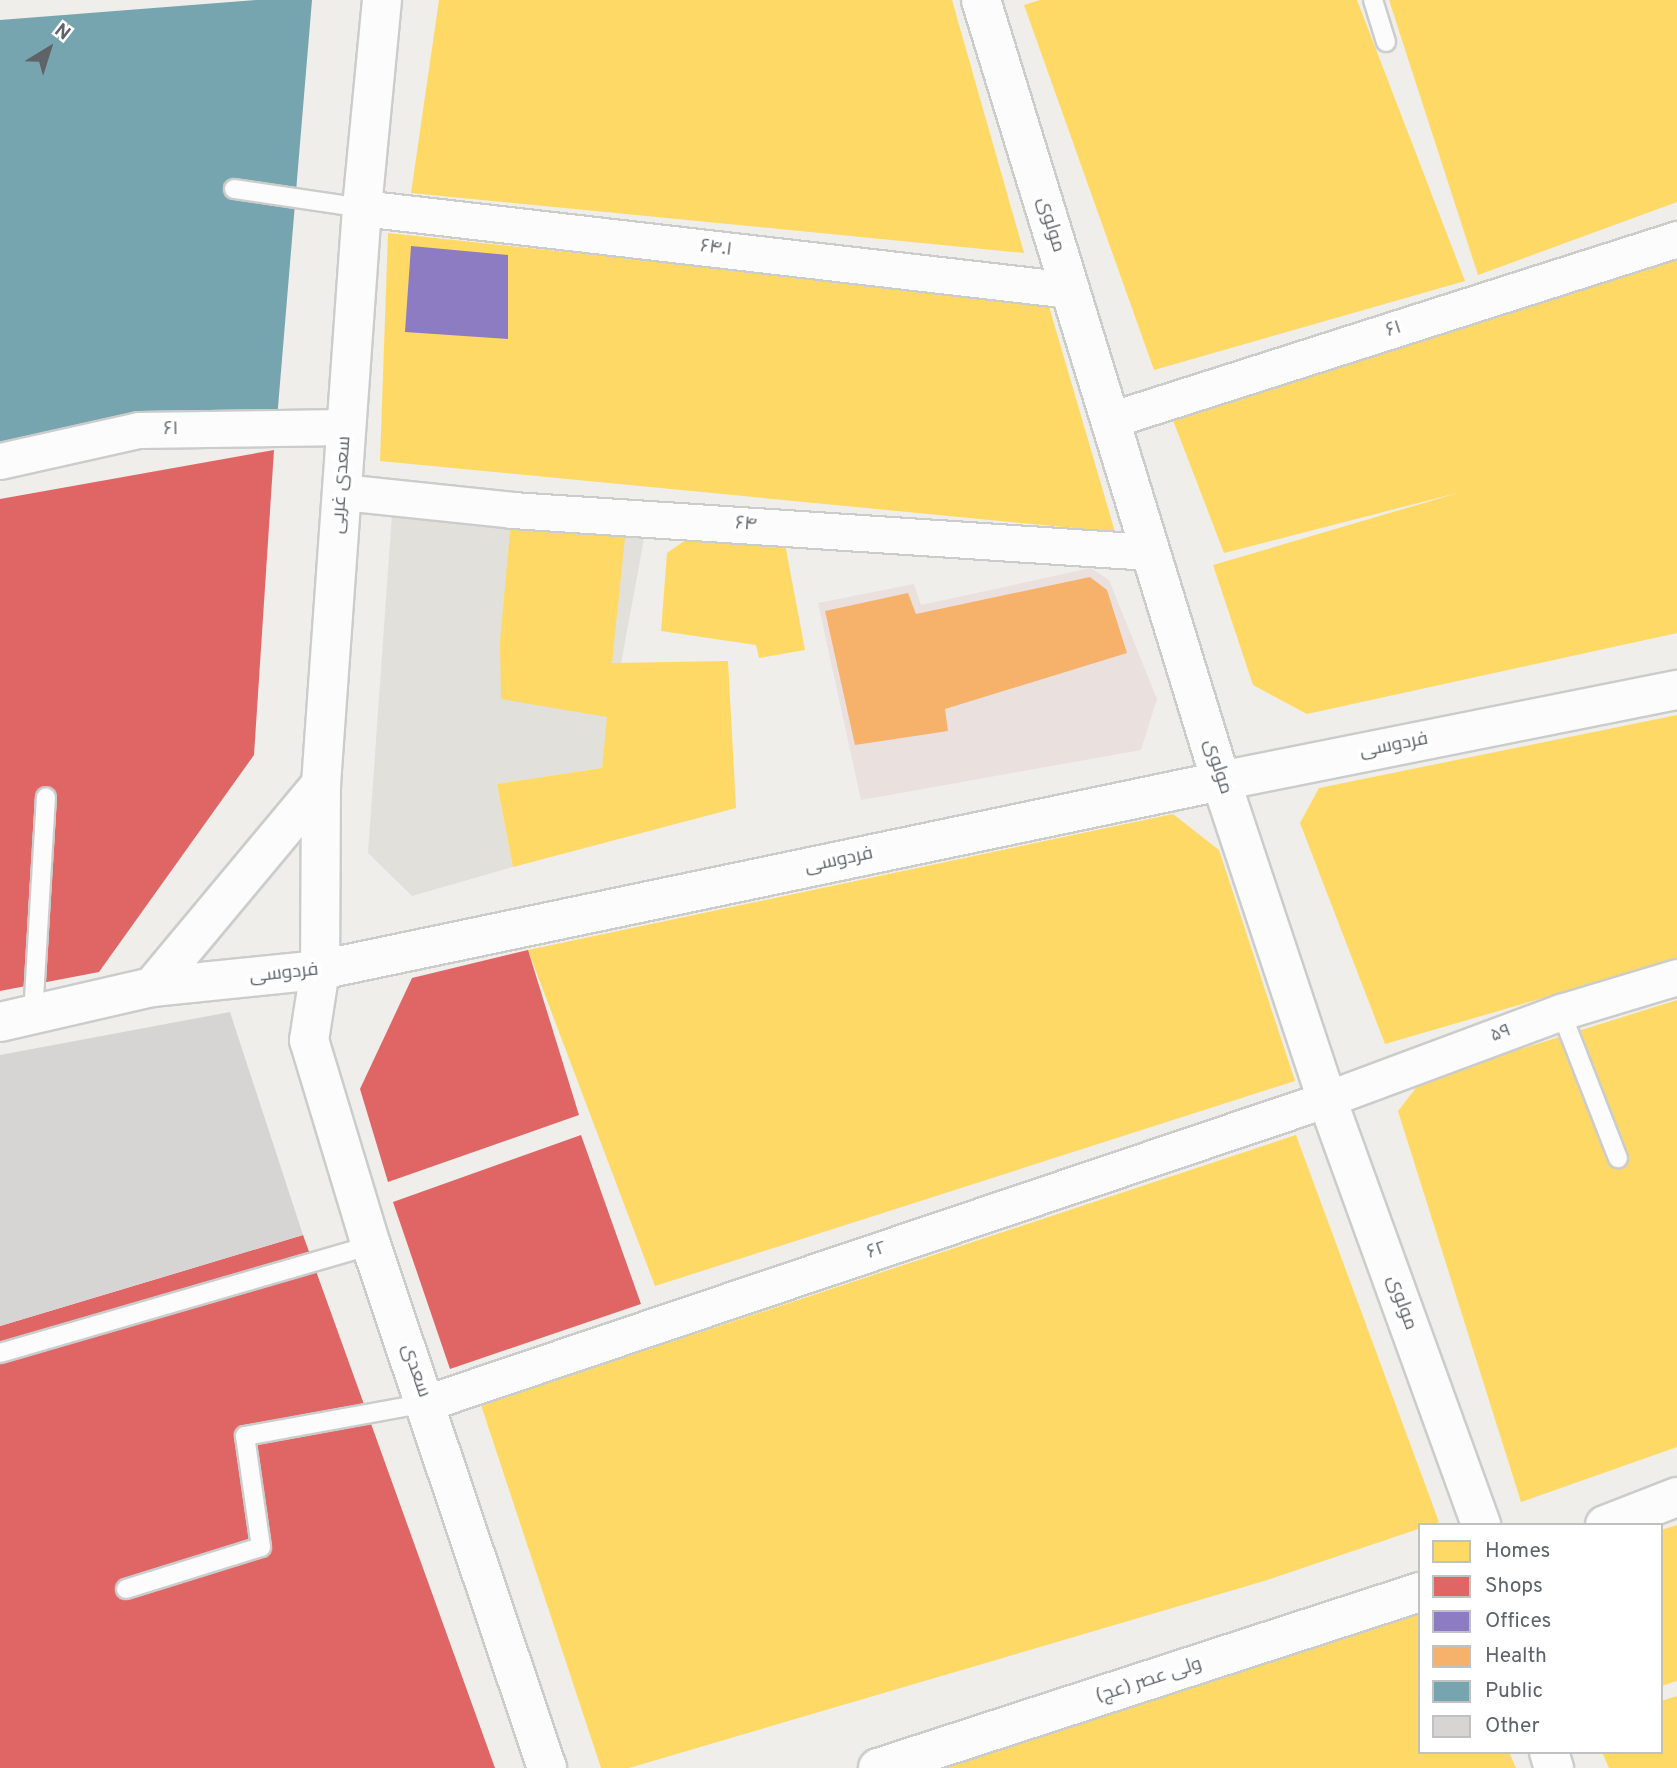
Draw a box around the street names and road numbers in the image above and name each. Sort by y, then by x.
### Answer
street label: مولوی [1031,195,1069,255]
street label: ۶۴.۱ [699,236,733,262]
street label: ۶۱ [1383,317,1405,343]
street label: ۶۱ [163,418,179,442]
street label: سعدی غربی [327,435,357,535]
street label: ۶۴ [734,513,758,537]
street label: فردوسی [1358,728,1430,764]
street label: مولوی [1197,737,1237,797]
street label: فردوسی [803,843,875,879]
street label: فردوسی [248,959,320,989]
street label: ۵۹ [1487,1020,1515,1048]
street label: ۶۲ [864,1237,890,1265]
street label: مولوی [1381,1273,1421,1333]
street label: سعدی [395,1341,435,1401]
street label: ولی عصر (عج) [1093,1653,1205,1709]

